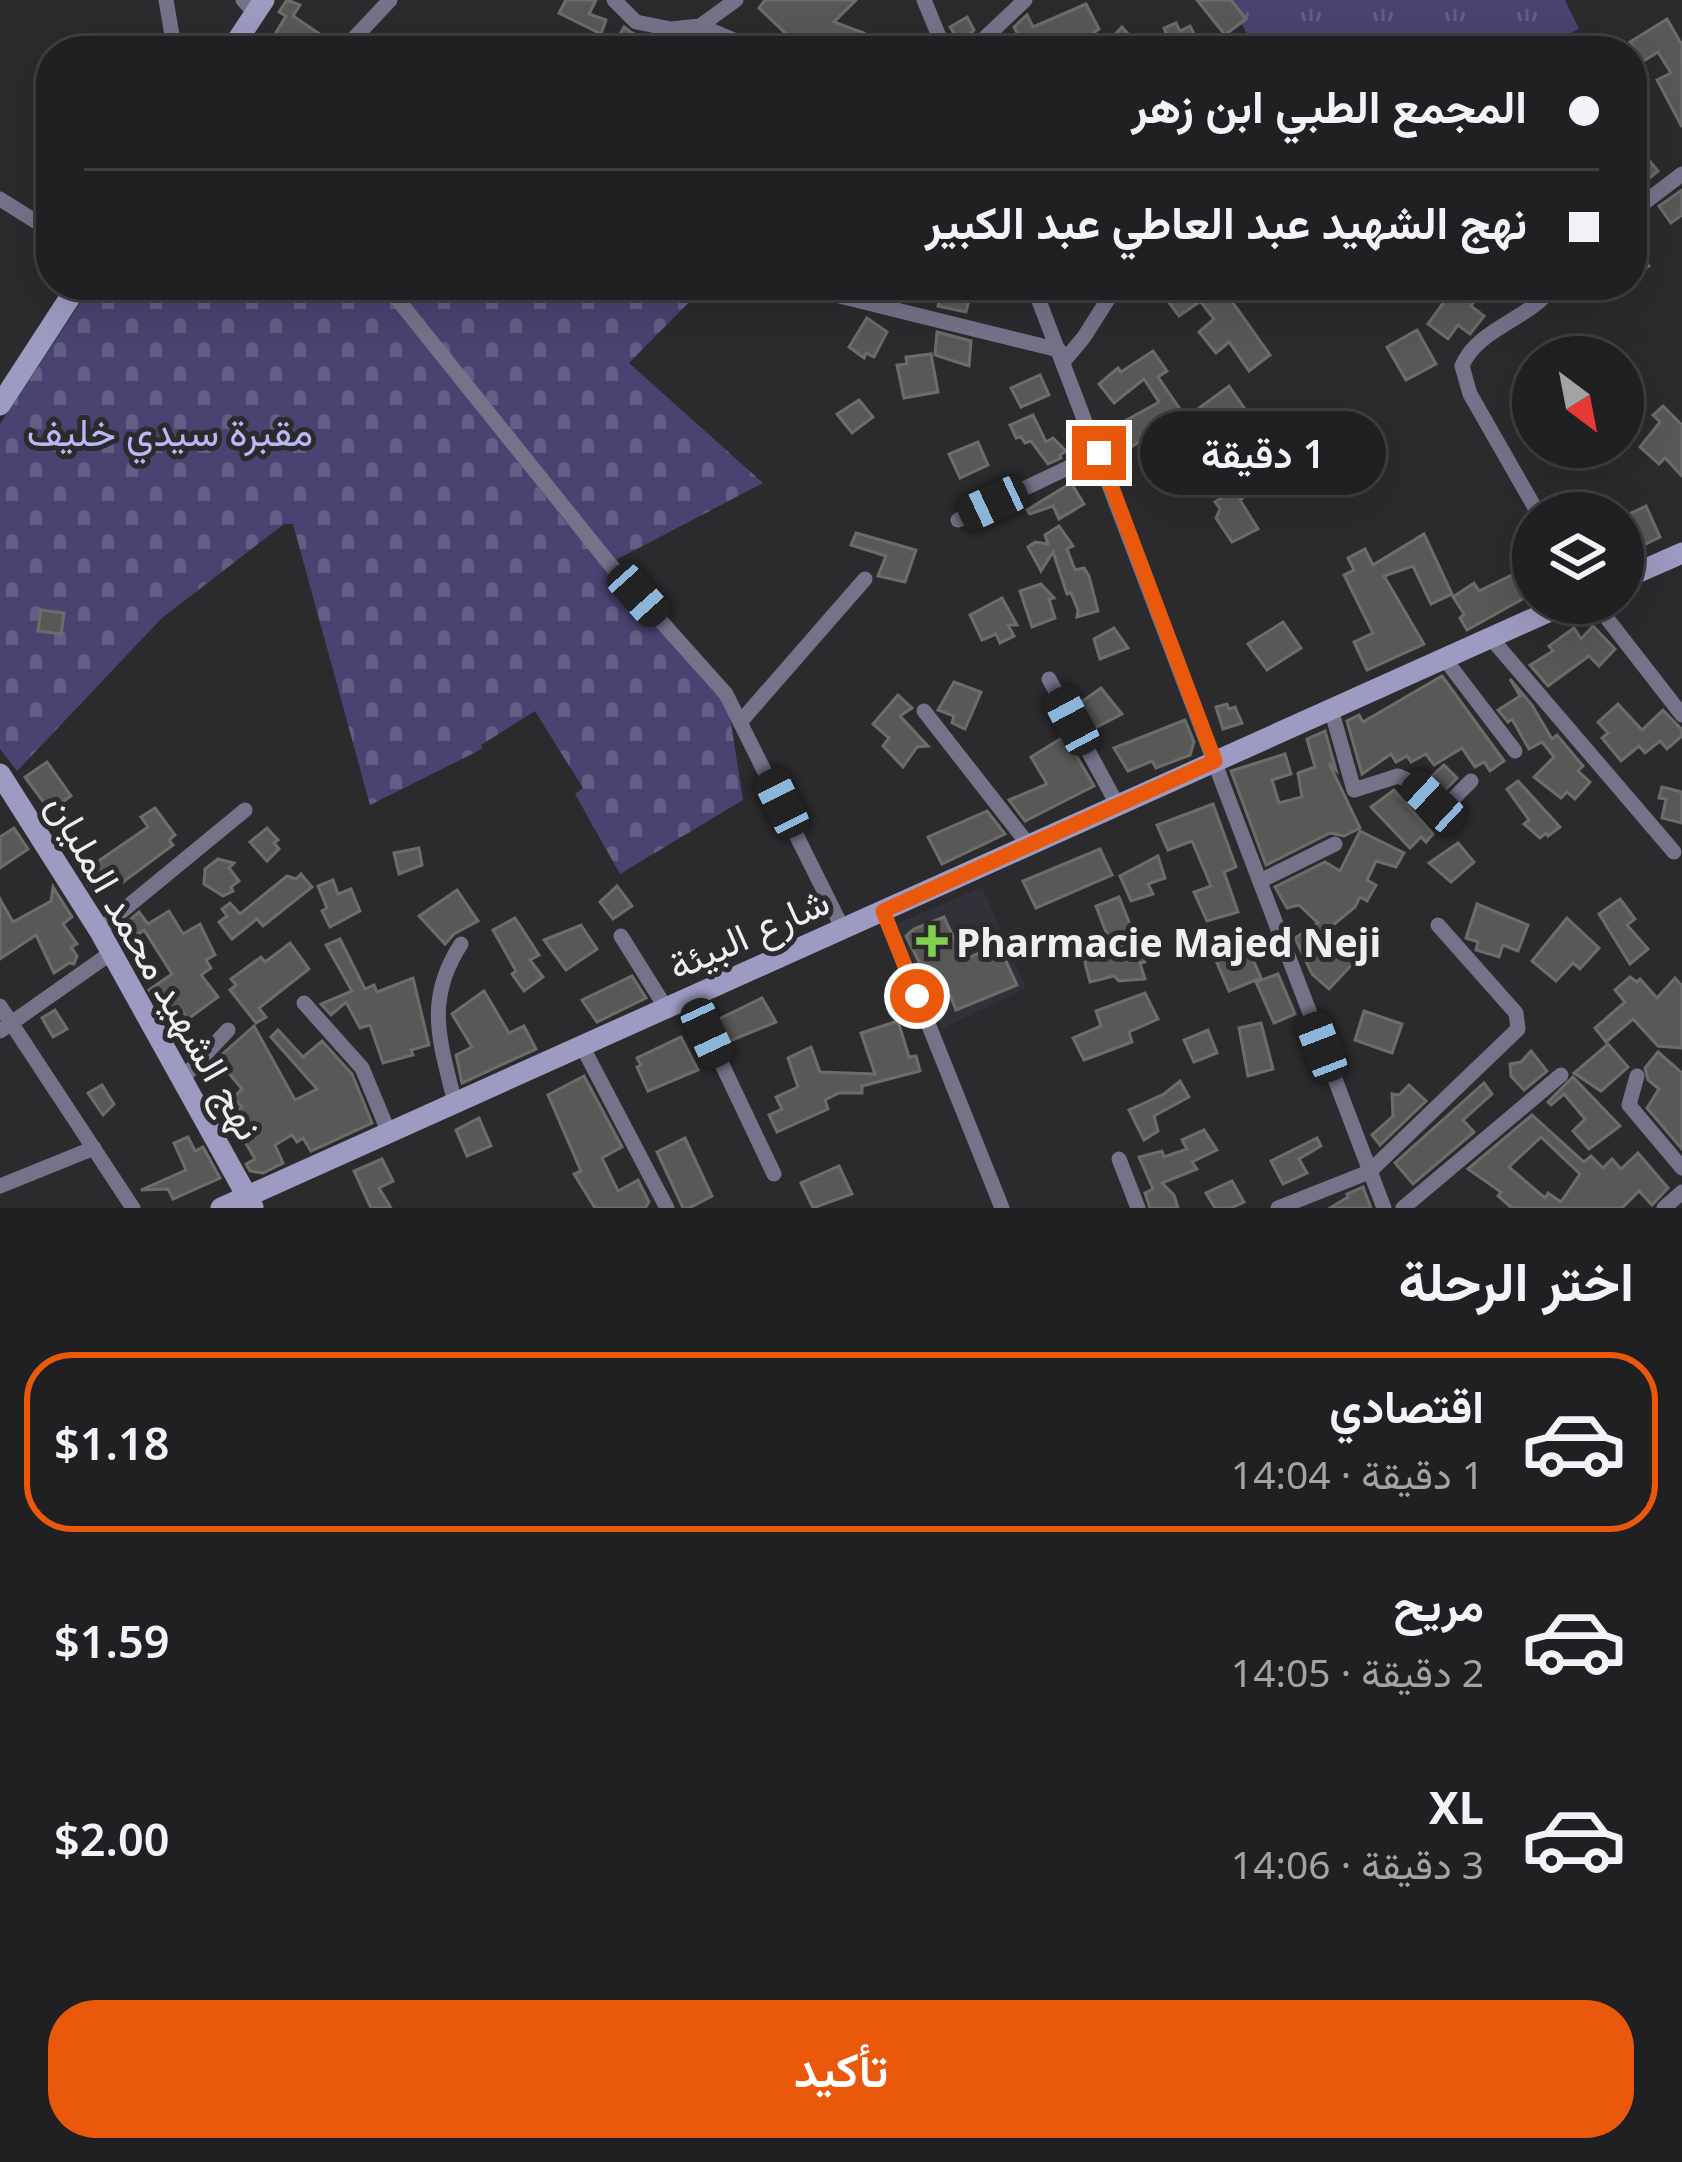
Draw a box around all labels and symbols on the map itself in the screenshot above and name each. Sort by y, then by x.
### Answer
north arrow [1512,336,1644,468]
park label: مقبرة سيدي خليف [27,404,313,464]
callout: 1 دقيقة [1141,411,1387,495]
route end [1072,426,1126,480]
car [953,471,1033,535]
car [601,556,675,634]
car [1039,681,1105,761]
car [750,763,814,843]
car [1394,764,1472,840]
street label: نهج الشهيد محمد المليان [33,783,277,1150]
street label: شارع البيئة [659,873,838,993]
place label: Pharmacie Majed Neji [956,915,1381,968]
marker: Pharmacie Majed Neji [919,928,945,954]
route start [890,969,944,1023]
car [675,993,739,1073]
car [1292,1007,1352,1087]

